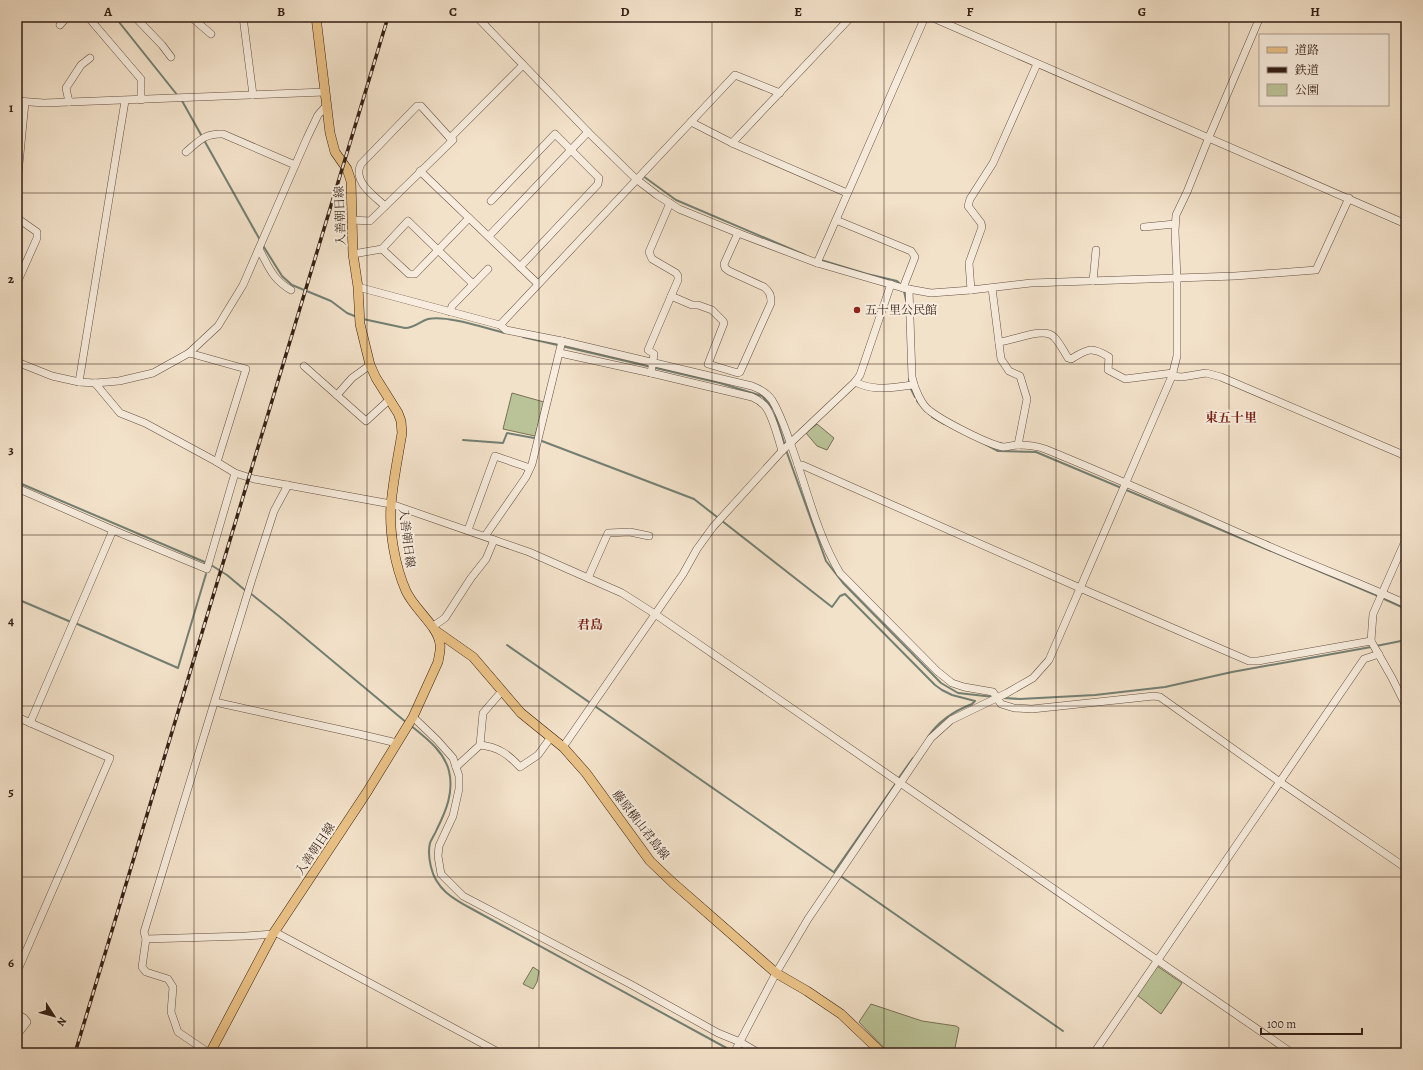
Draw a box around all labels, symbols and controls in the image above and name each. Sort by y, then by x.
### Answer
text: A [103,3,113,20]
text: B [277,3,285,20]
text: C [449,3,457,20]
text: D [620,3,630,20]
text: E [794,3,802,20]
text: F [967,3,974,20]
text: G [1138,3,1146,20]
text: H [1310,3,1320,20]
legend [1259,34,1389,106]
text: 道路 [1295,42,1319,58]
text: 鉄道 [1294,62,1319,78]
text: 公園 [1295,82,1319,98]
text: 1 [9,99,14,116]
street label: 入善朝日線 [331,186,349,246]
text: 2 [8,270,15,287]
place label: 五十里公民館 [865,302,937,318]
marker: 五十里公民館 [852,305,862,315]
district label: 東五十里 [1205,409,1257,426]
text: 3 [8,441,14,458]
street label: 入善朝日線 [395,507,419,569]
text: 4 [8,612,14,629]
district label: 君島 [577,616,603,633]
text: 5 [8,783,14,800]
street label: 藤原横山君島線 [609,787,673,863]
street label: 入善朝日線 [292,820,338,878]
text: 6 [8,954,14,971]
north arrow [34,996,74,1036]
scale bar [1261,1010,1362,1036]
text: N [53,1014,70,1029]
text: 100 m [1267,1016,1296,1032]

